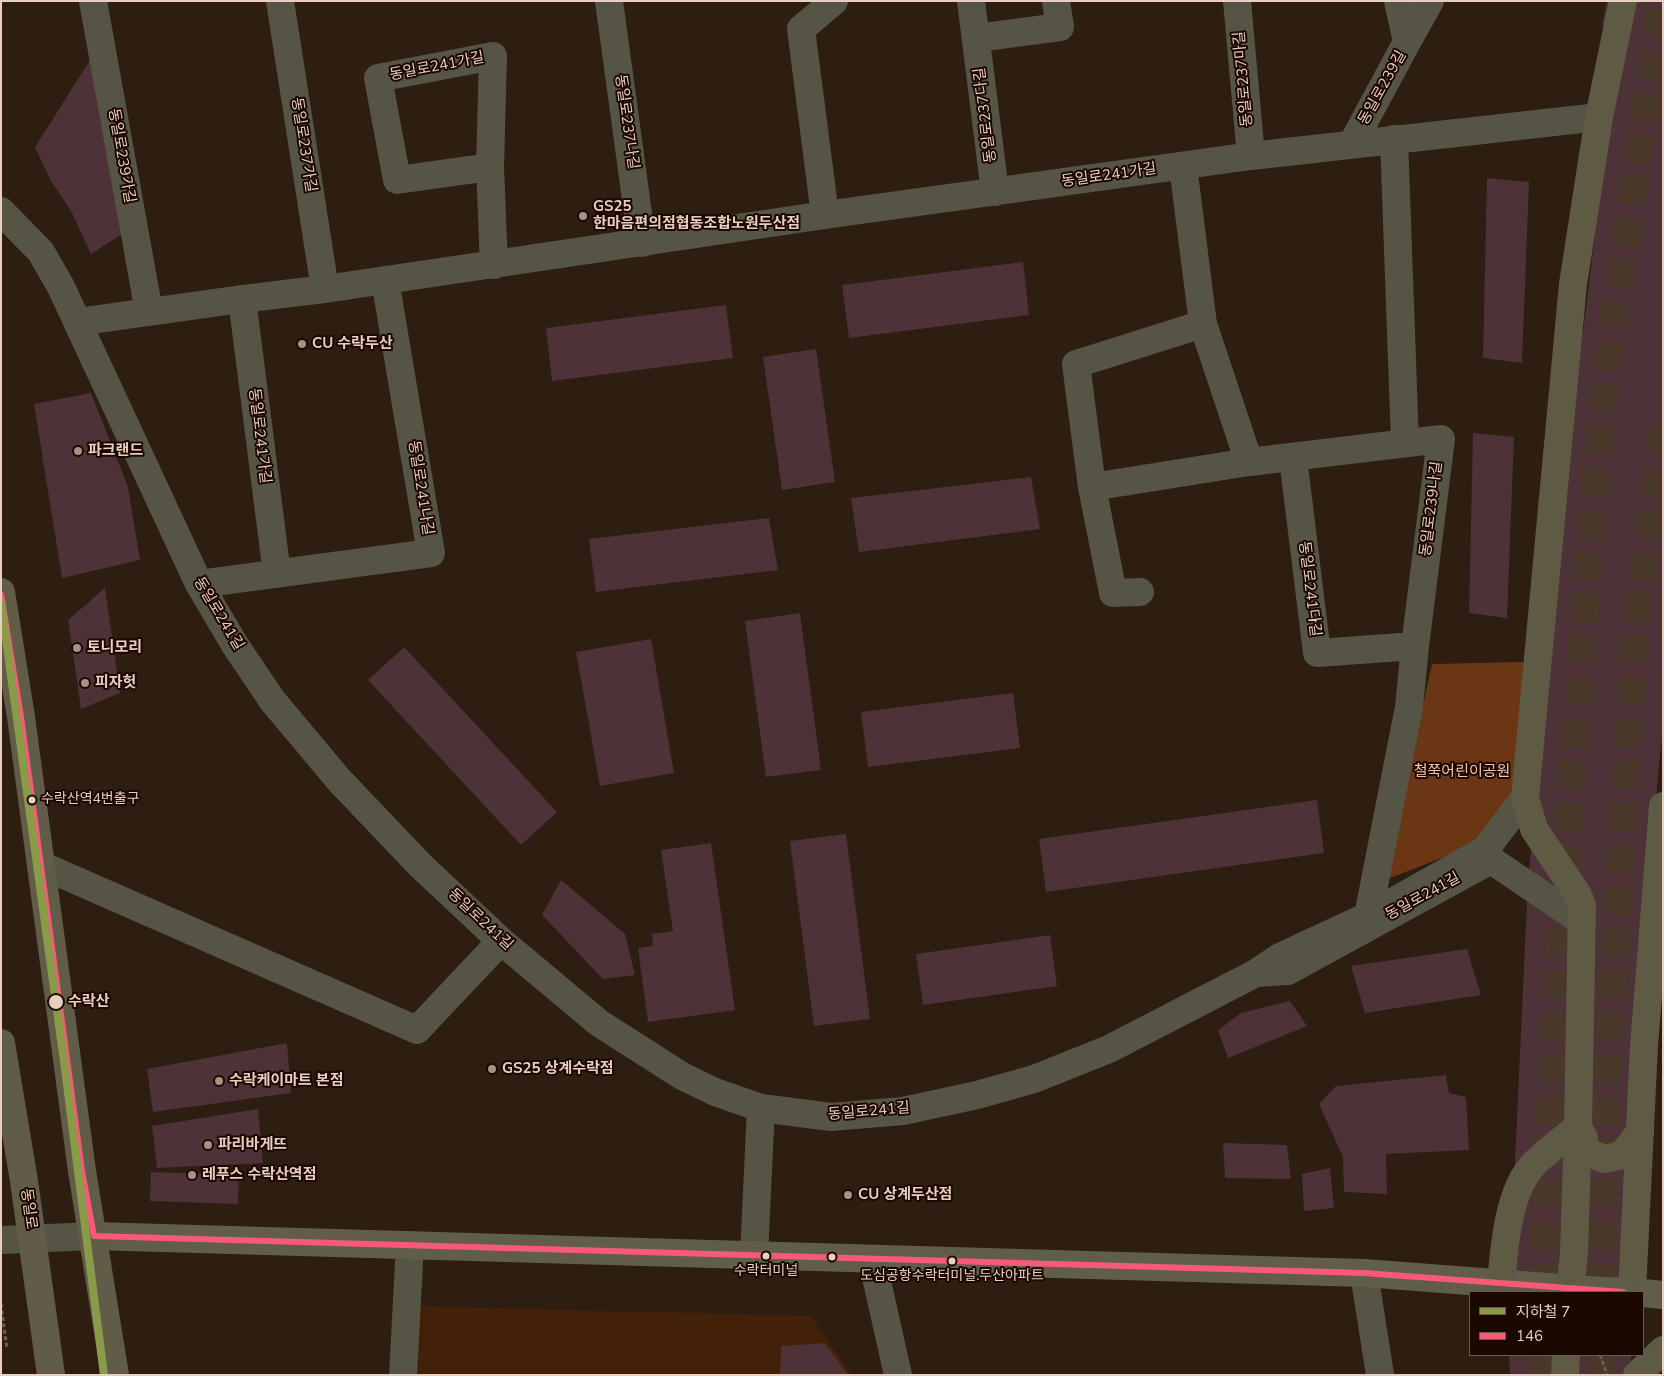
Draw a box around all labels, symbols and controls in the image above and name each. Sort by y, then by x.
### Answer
street label: 동일로237마길 [1231,30,1257,128]
street label: 동일로239길 [1355,48,1411,128]
street label: 동일로241가길 [388,49,486,85]
street label: 동일로237다길 [971,66,1001,164]
street label: 동일로237나길 [610,73,642,171]
street label: 동일로237가길 [287,96,319,194]
street label: 동일로239가길 [104,107,138,205]
street label: 동일로241가길 [1060,160,1158,192]
place label: GS25 한마음편의점협동조합노원두산점 [593,198,800,233]
marker: GS25 한마음편의점협동조합노원두산점 [577,210,589,222]
place label: CU 수락두산 [312,335,393,353]
marker: CU 수락두산 [296,338,308,350]
street label: 동일로241가길 [244,387,274,485]
street label: 동일로241나길 [404,439,436,537]
place label: 파크랜드 [88,442,143,460]
marker: 파크랜드 [72,445,84,457]
street label: 동일로239나길 [1417,460,1447,558]
street label: 동일로241다길 [1294,540,1324,638]
street label: 동일로241길 [189,574,247,654]
place label: 토니모리 [87,639,142,657]
marker: 토니모리 [71,642,83,654]
place label: 피자헛 [95,674,136,692]
marker: 피자헛 [79,677,91,689]
park label: 철쭉어린이공원 [1414,763,1510,781]
place label: 수락산역4번출구 [41,792,140,808]
marker: 수락산역4번출구 [27,795,37,805]
street label: 동일로241길 [1383,869,1463,925]
street label: 동일로241길 [444,885,516,955]
marker: 수락산 [47,993,65,1011]
place label: 수락산 [68,993,109,1011]
place label: GS25 상계수락점 [502,1060,614,1078]
marker: GS25 상계수락점 [486,1063,498,1075]
place label: 수락케이마트 본점 [229,1072,343,1090]
marker: 수락케이마트 본점 [213,1075,225,1087]
street label: 동일로241길 [827,1099,911,1125]
place label: 파리바게뜨 [218,1136,287,1154]
marker: 파리바게뜨 [202,1139,214,1151]
place label: 레푸스 수락산역점 [202,1166,316,1184]
marker: 레푸스 수락산역점 [186,1169,198,1181]
place label: CU 상계두산점 [858,1186,952,1204]
street label: 동일로 [16,1187,40,1231]
marker: CU 상계두산점 [842,1189,854,1201]
marker: 수락터미널 [761,1251,771,1261]
unlabelled marker [827,1252,837,1262]
marker: 도심공항수락터미널.두산아파트 [947,1256,957,1266]
place label: 수락터미널 [734,1264,798,1280]
place label: 도심공항수락터미널.두산아파트 [860,1269,1044,1285]
legend [1469,1291,1644,1356]
text: 지하철 7 [1516,1302,1570,1322]
text: 146 [1516,1326,1543,1346]

